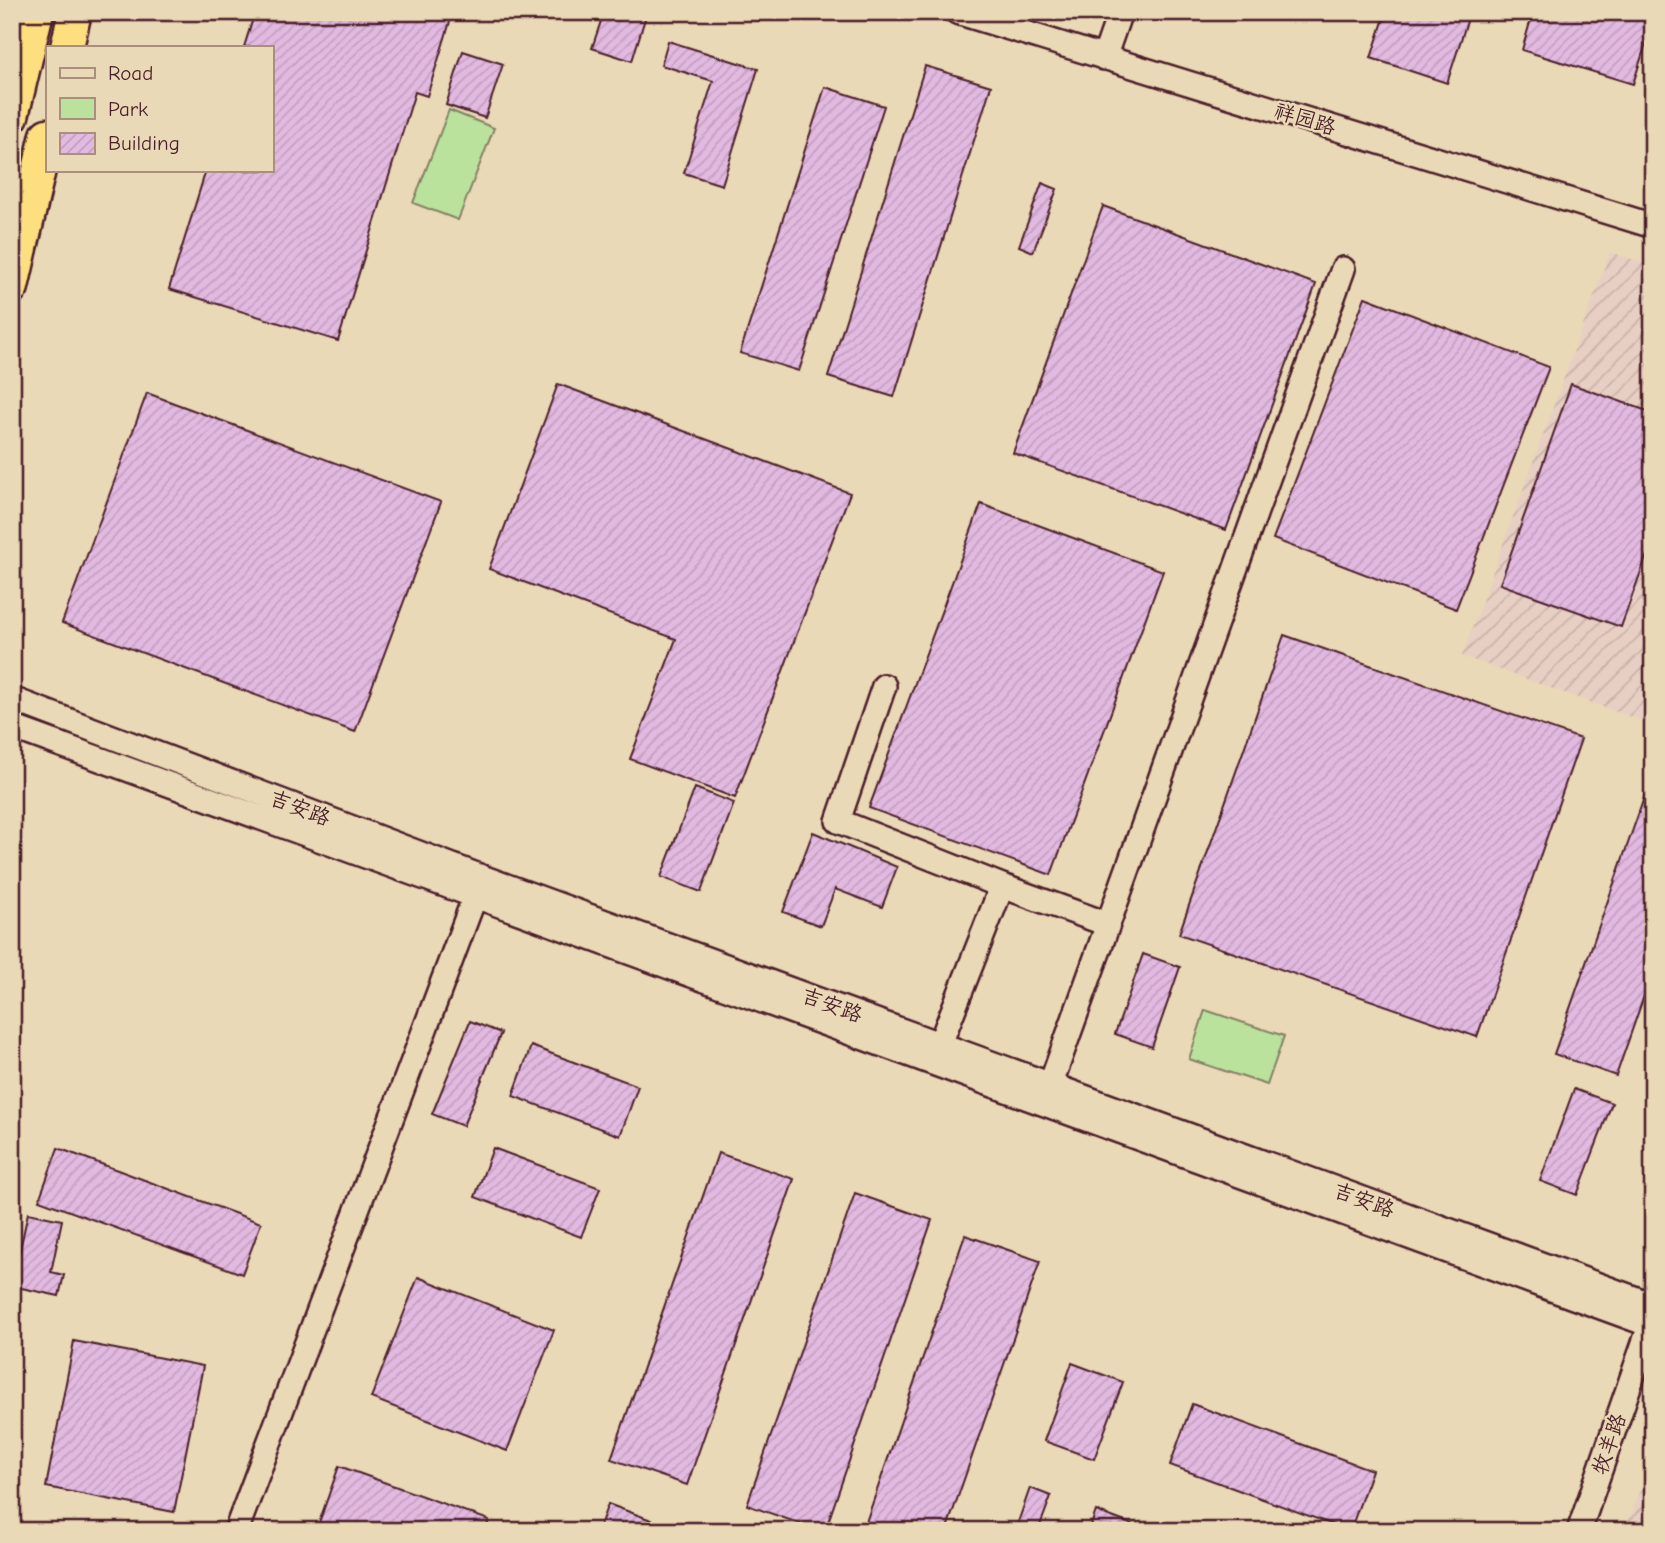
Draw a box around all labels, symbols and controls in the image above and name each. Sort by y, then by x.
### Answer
legend [46,46,273,172]
text: Road [108,61,153,85]
text: Park [108,97,148,121]
street label: 祥园路 [1271,98,1339,140]
text: Building [108,131,180,155]
street label: 吉安路 [266,786,334,830]
street label: 吉安路 [798,983,866,1027]
street label: 吉安路 [1330,1178,1398,1222]
street label: 牧羊路 [1587,1410,1631,1478]

